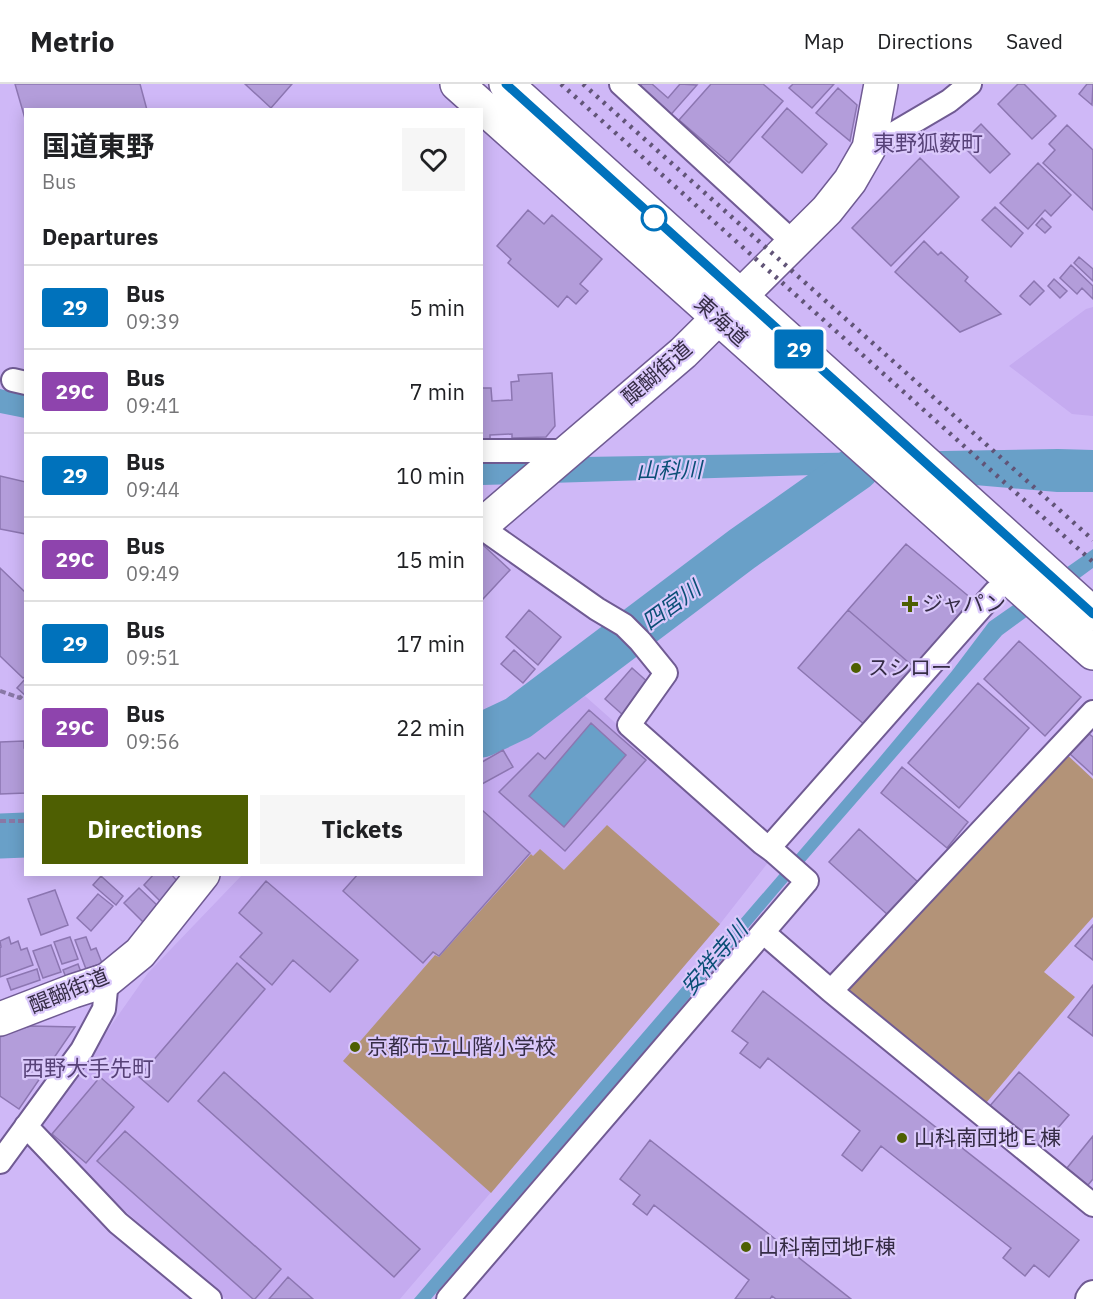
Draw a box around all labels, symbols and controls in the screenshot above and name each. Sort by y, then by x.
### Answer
text: Metrio [30,23,115,60]
text: Map [804,27,844,55]
text: Directions [877,27,973,55]
text: Saved [1006,27,1063,55]
text: 国道東野 [42,127,154,164]
button: heart [402,128,465,191]
district label: 東野狐薮町 [873,128,983,157]
text: Bus [42,168,76,195]
unlabelled marker [641,205,667,231]
text: Departures [42,222,158,251]
text: Bus [126,279,165,308]
street label: 東海道 [689,289,754,352]
text: 29 [62,293,88,321]
text: 5 min [409,293,465,322]
text: 09:39 [126,308,180,335]
line badge: 29 [772,330,826,368]
street label: 醍醐街道 [615,334,697,410]
text: 29 [786,335,812,363]
text: Bus [126,363,165,392]
text: 29C [56,377,94,405]
text: 7 min [409,377,465,406]
text: 09:41 [126,392,180,419]
text: Bus [126,447,165,476]
water label: 山科川 [636,454,704,485]
text: 29 [62,461,88,489]
text: 10 min [396,461,465,490]
text: 09:44 [126,476,180,503]
text: Bus [126,531,165,560]
text: 29C [56,545,94,573]
text: 15 min [396,545,465,574]
text: 09:49 [126,560,180,587]
water label: 四宮川 [635,572,708,636]
place label: ジャパン [922,589,1006,617]
marker: ジャパン [903,597,917,611]
text: Bus [126,615,165,644]
text: 29 [62,629,88,657]
text: 17 min [396,629,465,658]
text: 09:51 [126,644,180,671]
place label: スシロー [868,653,952,681]
marker: スシロー [849,661,863,675]
text: Bus [126,699,165,728]
text: 29C [56,713,94,741]
text: 22 min [396,713,465,742]
text: 09:56 [126,728,180,755]
button: Directions [42,795,248,864]
button: Tickets [260,795,465,864]
water label: 安祥寺川 [674,913,755,1000]
street label: 醍醐街道 [24,961,113,1019]
place label: 京都市立山階小学校 [367,1032,556,1060]
marker: 京都市立山階小学校 [348,1040,362,1054]
district label: 西野大手先町 [22,1053,154,1082]
place label: 山科南団地Ｅ棟 [914,1123,1061,1151]
marker: 山科南団地Ｅ棟 [895,1131,909,1145]
place label: 山科南団地F棟 [758,1232,896,1260]
marker: 山科南団地F棟 [739,1240,753,1254]

